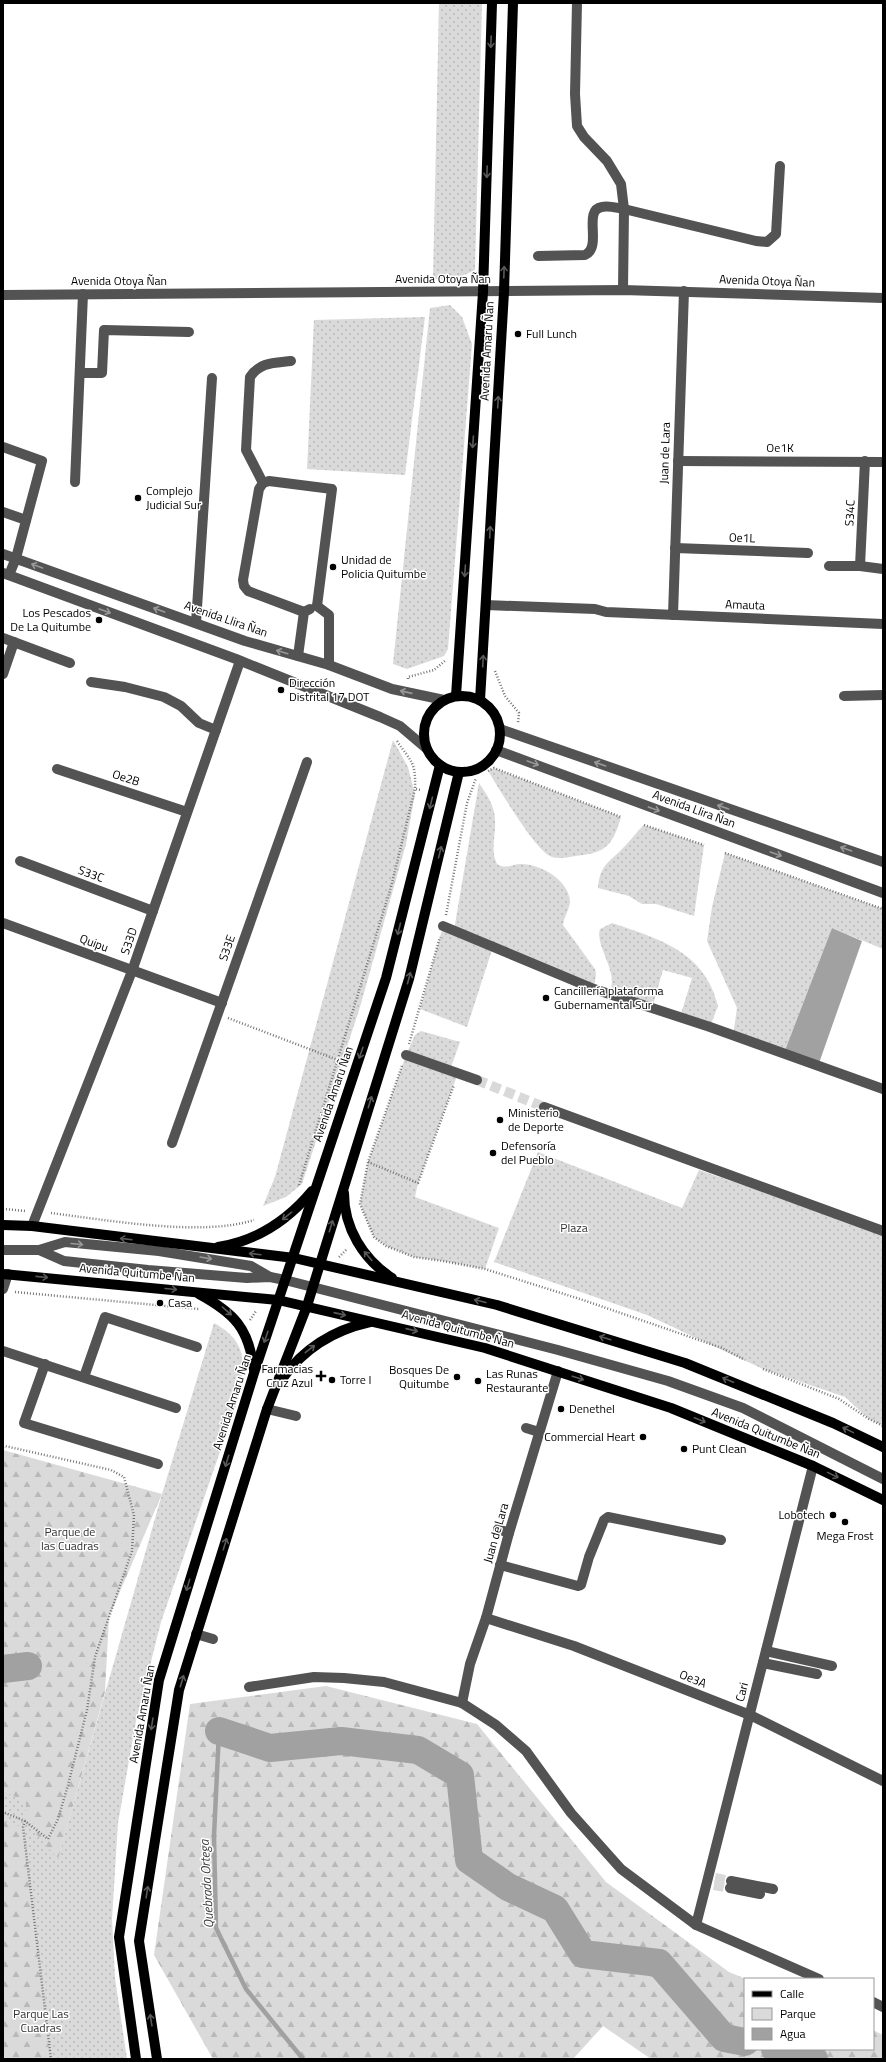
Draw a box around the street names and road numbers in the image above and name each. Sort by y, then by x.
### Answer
street label: Avenida Otoya Ñan [395,269,491,288]
street label: Avenida Otoya Ñan [719,269,815,292]
street label: Avenida Otoya Ñan [71,271,167,290]
street label: Avenida Amaru Ñan [474,301,499,401]
street label: Juan de Lara [654,422,675,484]
street label: Oe1K [766,438,794,457]
street label: S34C [839,499,860,527]
street label: Oe1L [728,528,756,547]
street label: Amauta [725,594,765,615]
street label: Avenida Llira Ñan [182,595,271,642]
street label: Oe2B [110,764,142,791]
street label: Avenida Llira Ñan [650,785,738,832]
street label: S33C [75,860,107,887]
street label: S33D [115,924,142,957]
street label: Quipu [77,929,111,957]
street label: S33E [213,932,240,964]
street label: Avenida Amaru Ñan [307,1044,358,1144]
street label: Avenida Quitumbe Ñan [79,1258,196,1287]
street label: Avenida Quitumbe Ñan [400,1304,517,1353]
street label: Avenida Amaru Ñan [207,1352,256,1452]
street label: Avenida Quitumbe Ñan [709,1402,823,1463]
street label: Juan de Lara [478,1500,513,1565]
street label: Avenida Amaru Ñan [123,1663,160,1765]
street label: Oe3A [677,1665,710,1693]
street label: Cari [730,1680,753,1704]

